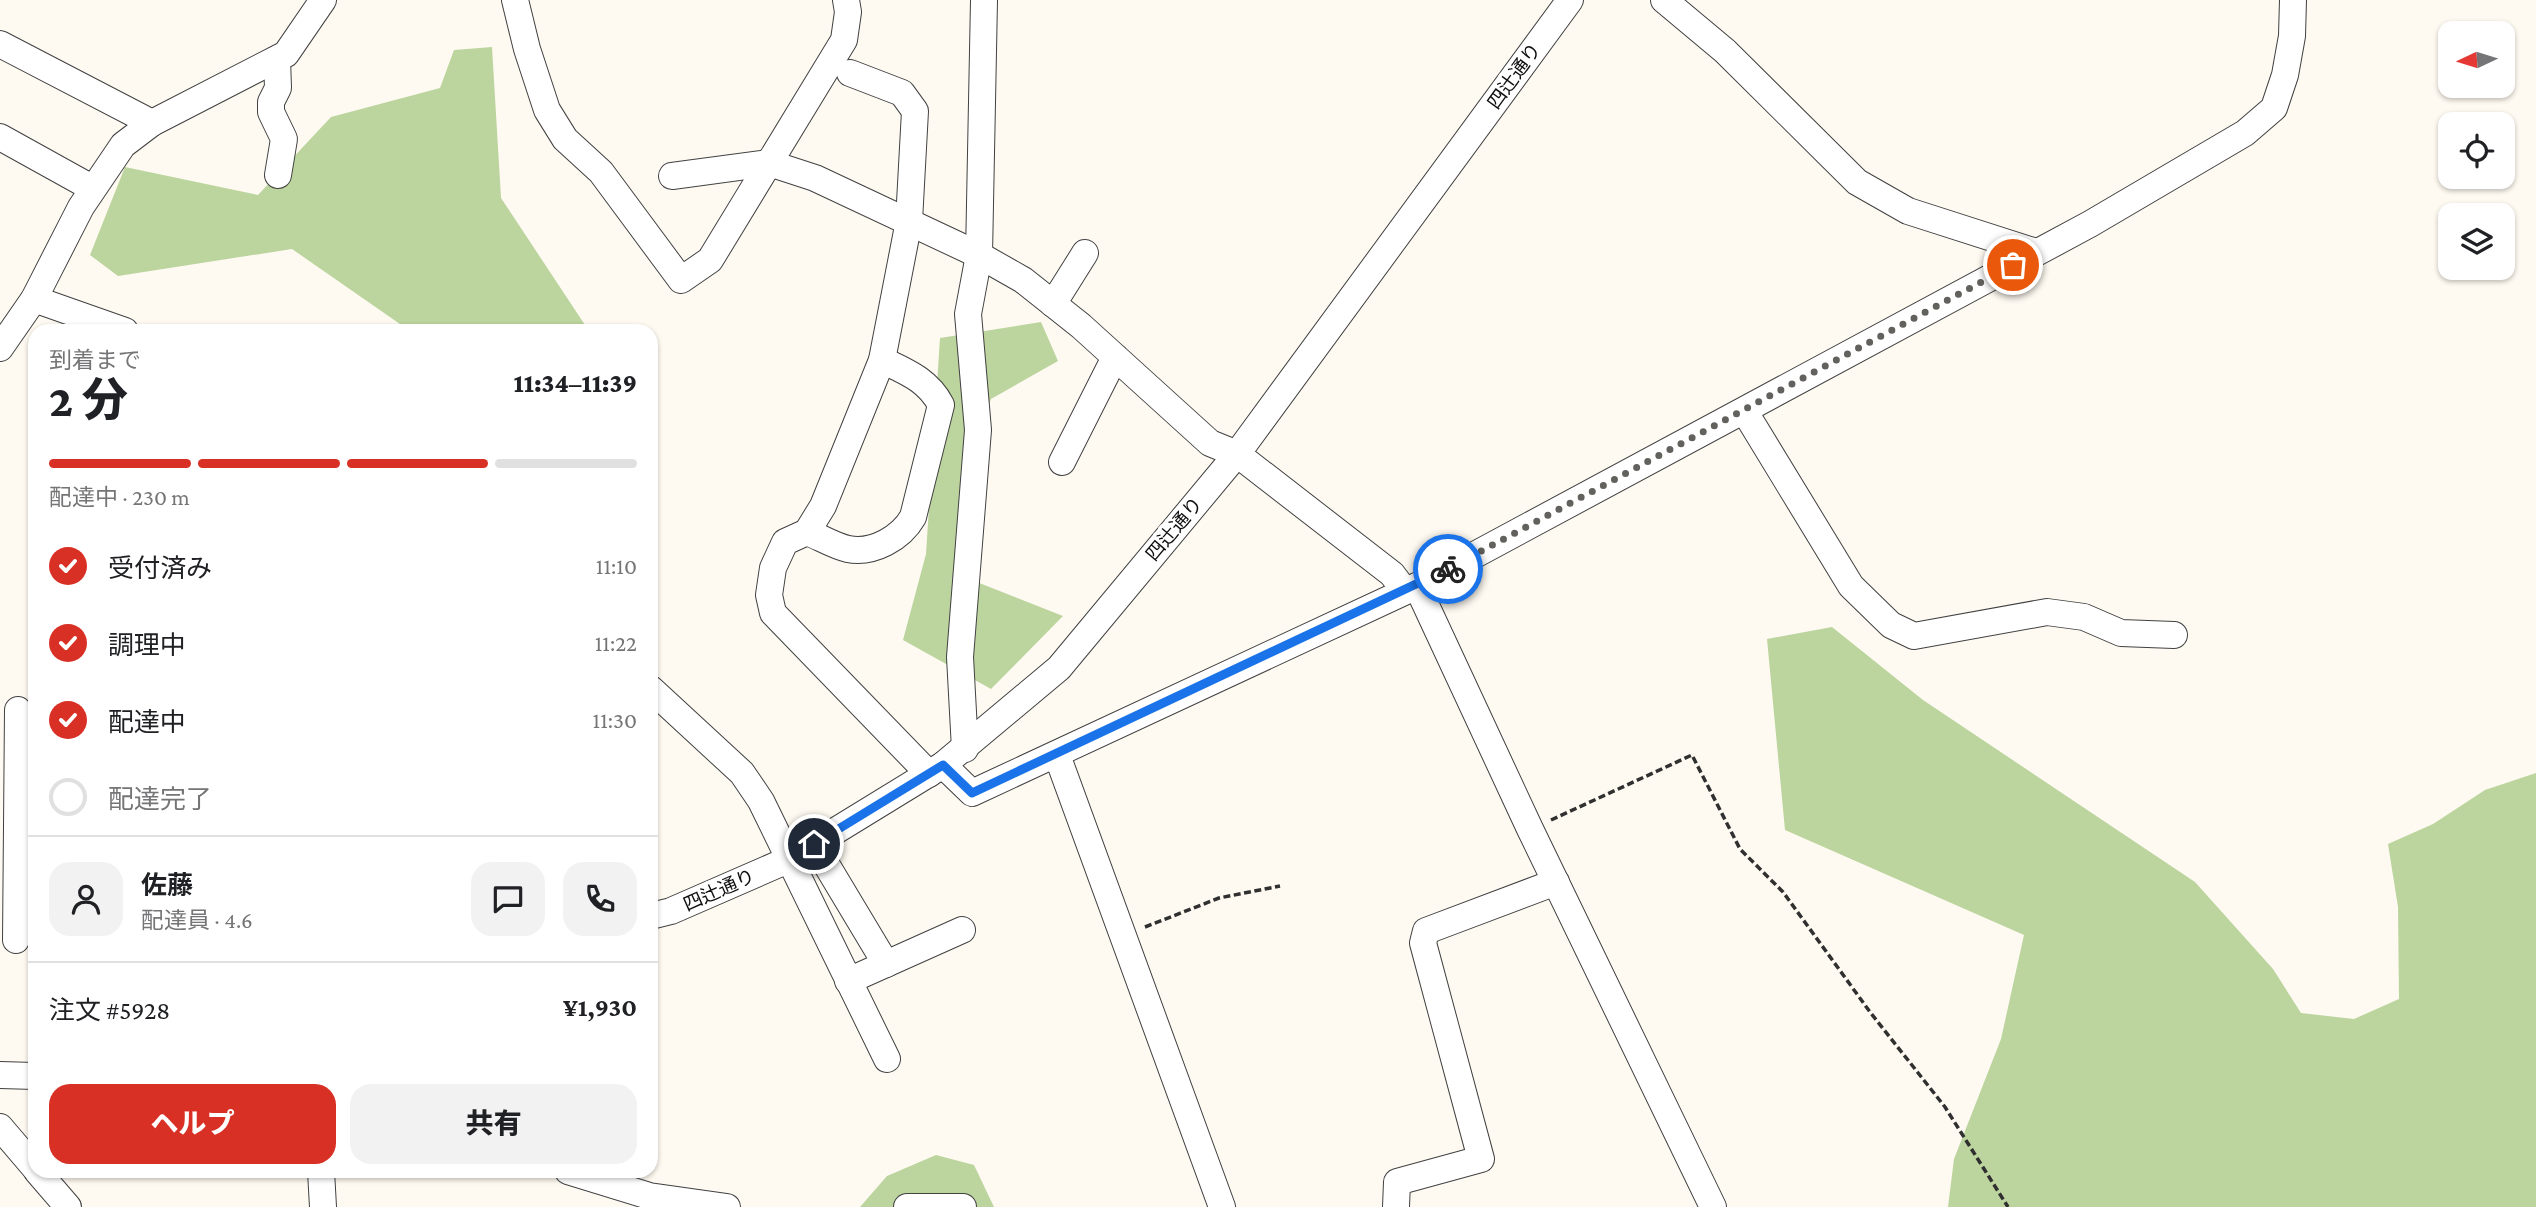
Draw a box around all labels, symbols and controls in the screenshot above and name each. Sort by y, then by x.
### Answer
north arrow [2438,21,2515,98]
map controls [2438,21,2515,280]
street label: 四辻通り [1483,39,1545,113]
button: locate [2438,112,2515,189]
button: layers [2438,203,2515,280]
pin [1983,235,2043,295]
icon: bag [1994,246,2032,284]
text: 到着まで [49,347,141,373]
text: 11:34–11:39 [514,369,637,398]
text: 2 分 [49,375,128,426]
text: 配達中 · 230 m [49,484,190,510]
street label: 四辻通り [1142,493,1206,565]
courier [1413,534,1483,604]
icon: check [49,547,87,585]
icon: bike [1429,550,1467,588]
text: 11:10 [596,553,637,579]
text: 受付済み [108,554,212,583]
icon: check [49,624,87,662]
text: 11:22 [595,630,637,656]
text: 調理中 [108,631,186,660]
icon: check [49,701,87,739]
text: 11:30 [593,707,637,733]
text: 配達中 [108,708,186,737]
text: 配達完了 [108,785,212,814]
pin [784,814,844,874]
icon: home [795,825,833,863]
button: person [49,862,123,936]
button: chat [471,862,545,936]
button: phone [563,862,637,936]
street label: 四辻通り [680,865,758,915]
text: 佐藤 [141,871,193,900]
text: 配達員 · 4.6 [141,907,253,933]
text: ¥1,930 [563,993,637,1022]
text: 注文 #5928 [49,996,170,1025]
button: ヘルプ [49,1084,336,1164]
button: 共有 [350,1084,637,1164]

